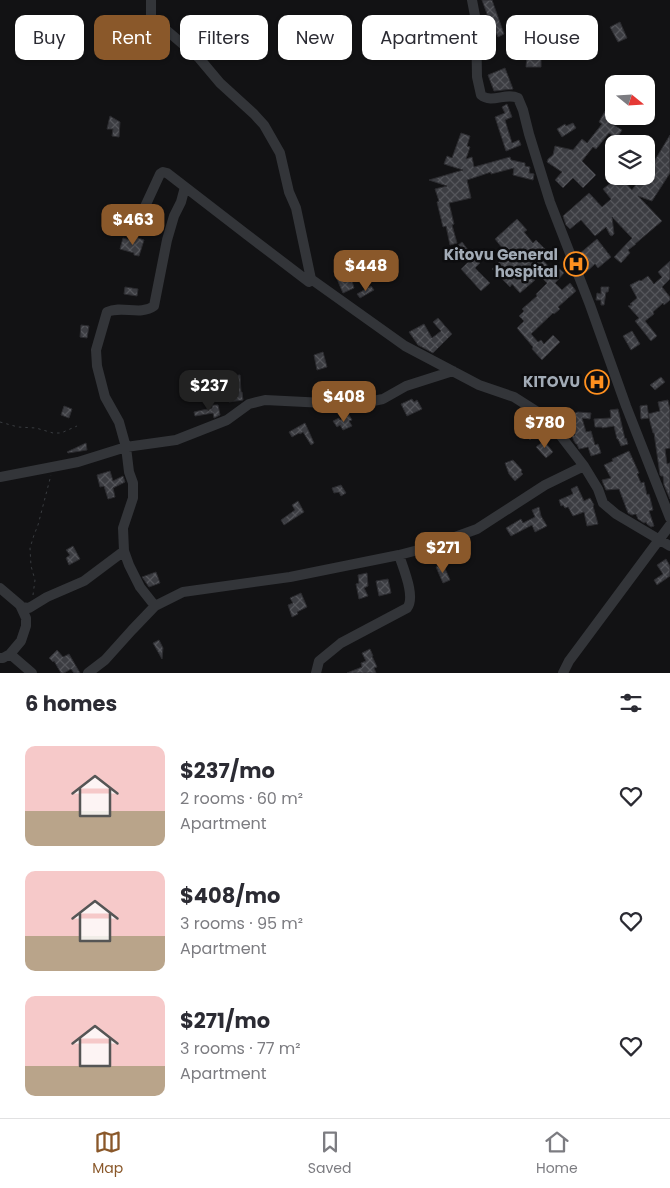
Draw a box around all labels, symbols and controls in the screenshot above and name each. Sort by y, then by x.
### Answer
chip: Buy [15,15,84,60]
chip: Rent [94,15,170,60]
chip: Filters [180,15,268,60]
chip: New [278,15,352,60]
chip: Apartment [362,15,496,60]
chip: House [506,15,598,60]
north arrow [605,75,655,125]
map controls [605,75,655,185]
button: layers [605,135,655,185]
pin: $463 [103,204,163,246]
text: $463 [112,208,154,231]
place label: Kitovu General hospital [444,244,558,282]
pin: $448 [336,250,396,292]
hospital icon: Kitovu General hospital [563,251,589,277]
text: $448 [345,254,387,277]
hospital icon: KITOVU [584,369,610,395]
pin: $237 [179,370,239,412]
place label: KITOVU [523,371,580,392]
text: $237 [190,374,228,397]
pin: $408 [314,380,374,423]
text: $408 [323,385,365,408]
pin: $780 [515,406,575,449]
text: $780 [525,411,565,434]
pin: $271 [413,532,473,574]
text: $271 [426,536,460,559]
text: 6 homes [25,689,117,718]
icon: filters [617,689,645,717]
text: $237/mo [180,756,275,785]
icon: home [65,766,125,826]
icon: heart [617,782,645,810]
text: 2 rooms · 60 m² [180,787,303,810]
text: Apartment [180,812,267,835]
text: $408/mo [180,881,280,910]
icon: home [65,891,125,951]
icon: heart [617,907,645,935]
text: 3 rooms · 95 m² [180,912,303,935]
text: Apartment [180,937,267,960]
text: $271/mo [180,1006,270,1035]
icon: home [65,1016,125,1076]
icon: heart [617,1032,645,1060]
text: 3 rooms · 77 m² [180,1037,300,1060]
text: Apartment [180,1062,267,1085]
tab: Map [92,1128,123,1179]
tab: Saved [308,1128,351,1179]
tab: Home [536,1128,578,1179]

